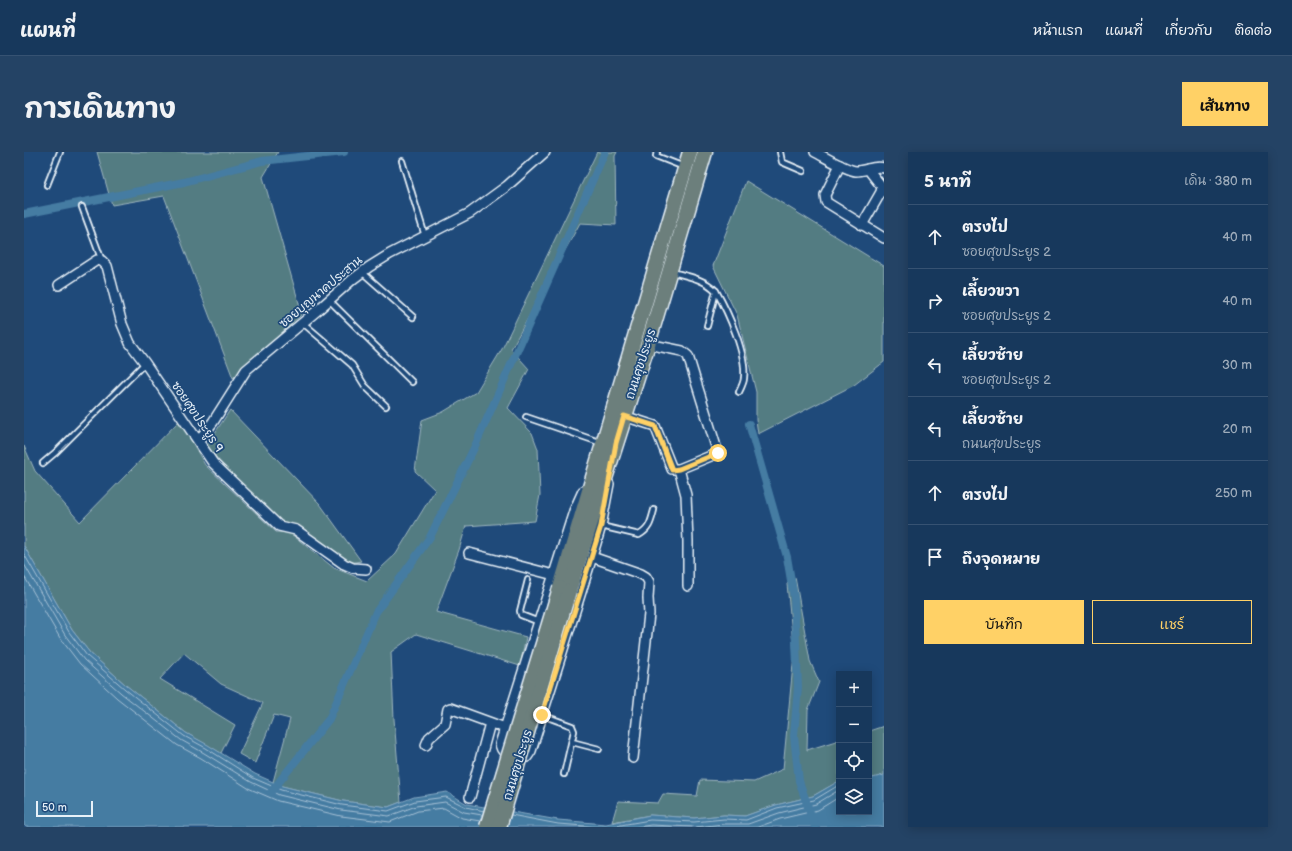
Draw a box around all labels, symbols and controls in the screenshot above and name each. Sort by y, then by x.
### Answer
text: แผนที่ [20,20,76,43]
text: หน้าแรก [1033,22,1083,39]
text: แผนที่ [1105,22,1143,39]
text: เกี่ยวกับ [1165,22,1212,39]
text: ติดต่อ [1234,22,1272,39]
button: เส้นทาง [1182,82,1268,126]
text: การเดินทาง [24,93,176,126]
text: 5 นาที [924,172,971,192]
text: เดิน · 380 m [1184,173,1252,189]
text: ตรงไป [962,218,1008,237]
icon: ahead [924,226,946,248]
text: 40 m [1222,229,1252,245]
text: ซอยศุขประยูร 2 [962,244,1051,260]
street label: ซอยบุญนาคประสาน [276,253,366,332]
text: เลี้ยวขวา [962,282,1020,301]
icon: right [924,290,946,312]
text: 40 m [1222,293,1252,309]
text: ซอยศุขประยูร 2 [962,308,1051,324]
street label: ถนนศุขประยูร [623,327,660,401]
text: เลี้ยวซ้าย [962,346,1023,365]
icon: left [924,354,946,376]
text: 30 m [1222,357,1252,373]
text: ซอยศุขประยูร 2 [962,372,1051,388]
street label: ซอยศุขประยูร 9 [167,379,226,456]
text: เลี้ยวซ้าย [962,410,1023,429]
icon: left [924,418,946,440]
text: 20 m [1222,421,1252,437]
text: ถนนศุขประยูร [962,436,1041,452]
route start [709,444,727,462]
icon: ahead [924,482,946,504]
text: 250 m [1215,485,1252,501]
text: ตรงไป [962,486,1008,505]
icon: arrive [924,546,946,568]
text: ถึงจุดหมาย [962,550,1040,569]
button: บันทึก [924,600,1084,644]
button: แชร์ [1092,600,1252,644]
map controls [836,671,872,815]
button: + [836,671,872,707]
route end [533,706,551,724]
button: − [836,707,872,743]
street label: ถนนศุขประยูร [500,728,537,802]
button: locate [836,743,872,779]
button: layers [836,779,872,815]
scale bar [36,799,93,818]
text: 50 m [42,801,67,814]

